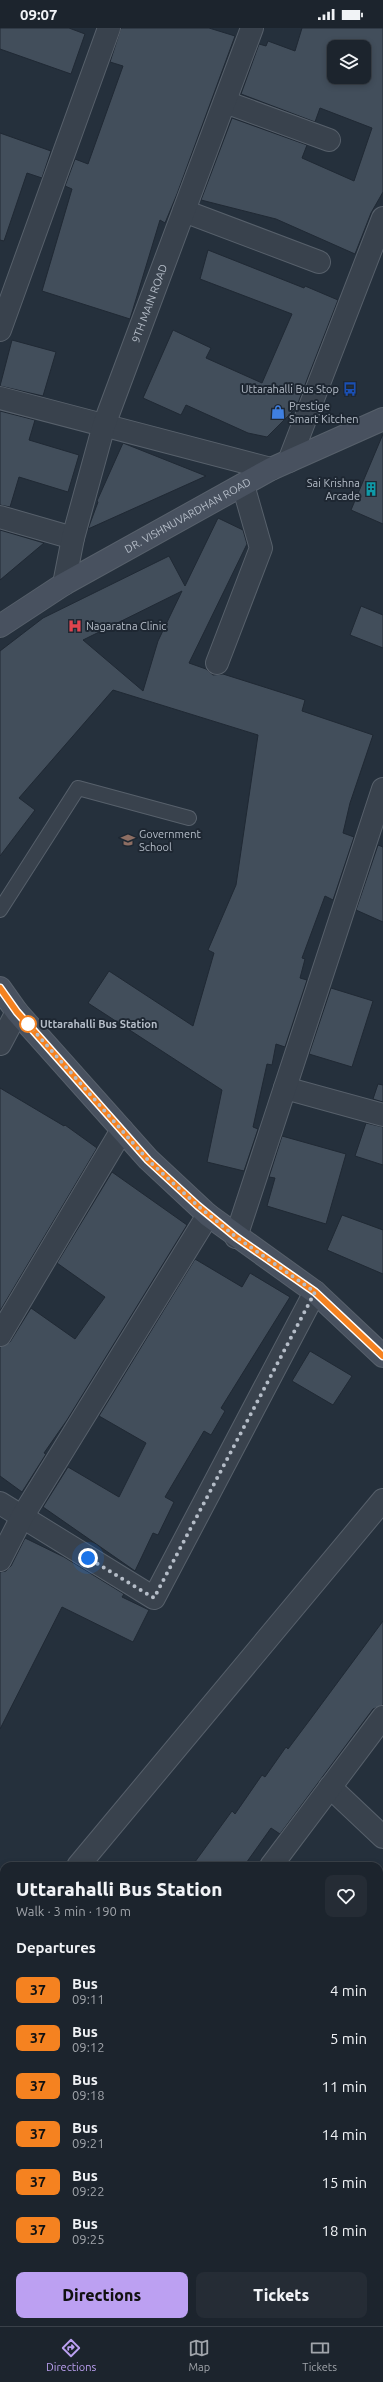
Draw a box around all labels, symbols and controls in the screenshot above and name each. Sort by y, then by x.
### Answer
text: 09:07 [20,6,58,23]
map controls [327,40,371,84]
button: layers [327,40,371,84]
street label: 9TH MAIN ROAD [129,262,170,344]
bus stop icon: Uttarahalli Bus Stop [342,381,358,397]
place label: Uttarahalli Bus Stop [241,383,339,395]
place label: Prestige Smart Kitchen [289,400,359,425]
shop icon: Prestige Smart Kitchen [270,404,286,420]
street label: DR. VISHNUVARDHAN ROAD [123,475,253,555]
place label: Sai Krishna Arcade [307,477,360,502]
building icon: Sai Krishna Arcade [363,481,379,497]
hospital icon: Nagaratna Clinic [67,618,83,634]
place label: Nagaratna Clinic [86,620,166,632]
place label: Government School [139,828,201,853]
school or university icon: Government School [120,832,136,848]
marker: Uttarahalli Bus Station [19,1015,37,1033]
place label: Uttarahalli Bus Station [40,1018,157,1030]
your location [78,1548,98,1568]
button: heart [325,1875,367,1917]
text: Uttarahalli Bus Station [16,1878,223,1900]
text: Walk · 3 min · 190 m [16,1904,131,1918]
text: Departures [16,1939,96,1956]
text: Bus [72,1975,98,1992]
text: 37 [30,1982,46,1998]
text: 4 min [330,1982,367,1999]
text: 09:11 [72,1992,105,2006]
text: Bus [72,2023,98,2040]
text: 37 [30,2030,46,2046]
text: 5 min [330,2030,367,2047]
text: 09:12 [72,2040,105,2054]
text: Bus [72,2071,98,2088]
text: 37 [30,2078,46,2094]
text: 11 min [321,2078,367,2095]
text: 09:18 [72,2088,105,2102]
text: Bus [72,2119,98,2136]
text: 37 [30,2126,46,2142]
text: 14 min [321,2126,367,2143]
text: 09:21 [72,2136,105,2150]
text: Bus [72,2167,98,2184]
text: 37 [30,2174,46,2190]
text: 15 min [321,2174,367,2191]
text: 09:22 [72,2184,105,2198]
text: Bus [72,2215,98,2232]
text: 37 [30,2222,46,2238]
text: 18 min [321,2222,367,2239]
text: 09:25 [72,2232,105,2246]
button: Directions [16,2272,188,2318]
button: Tickets [196,2272,367,2318]
tab: Directions [46,2337,96,2373]
tab: Map [188,2337,210,2373]
tab: Tickets [302,2337,337,2373]

